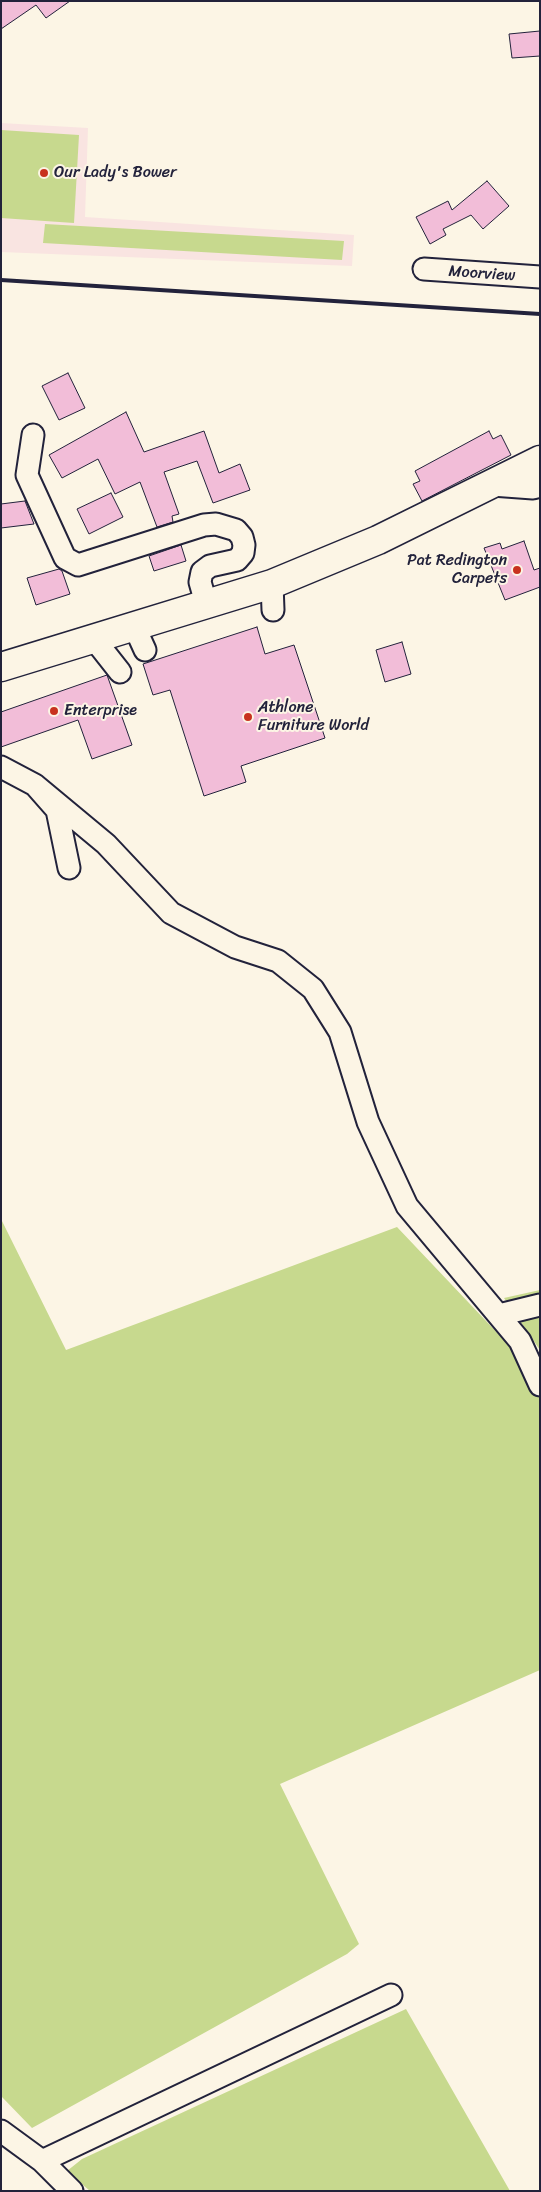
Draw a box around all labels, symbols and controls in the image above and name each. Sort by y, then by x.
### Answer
place label: Our Lady's Bower [54,163,177,183]
marker: Our Lady's Bower [38,167,50,179]
street label: Moorview [448,262,516,286]
place label: Pat Redington Carpets [407,551,507,589]
marker: Pat Redington Carpets [511,564,523,576]
place label: Athlone Furniture World [258,698,369,736]
place label: Enterprise [64,701,137,721]
marker: Enterprise [48,705,60,717]
marker: Athlone Furniture World [242,711,254,723]

